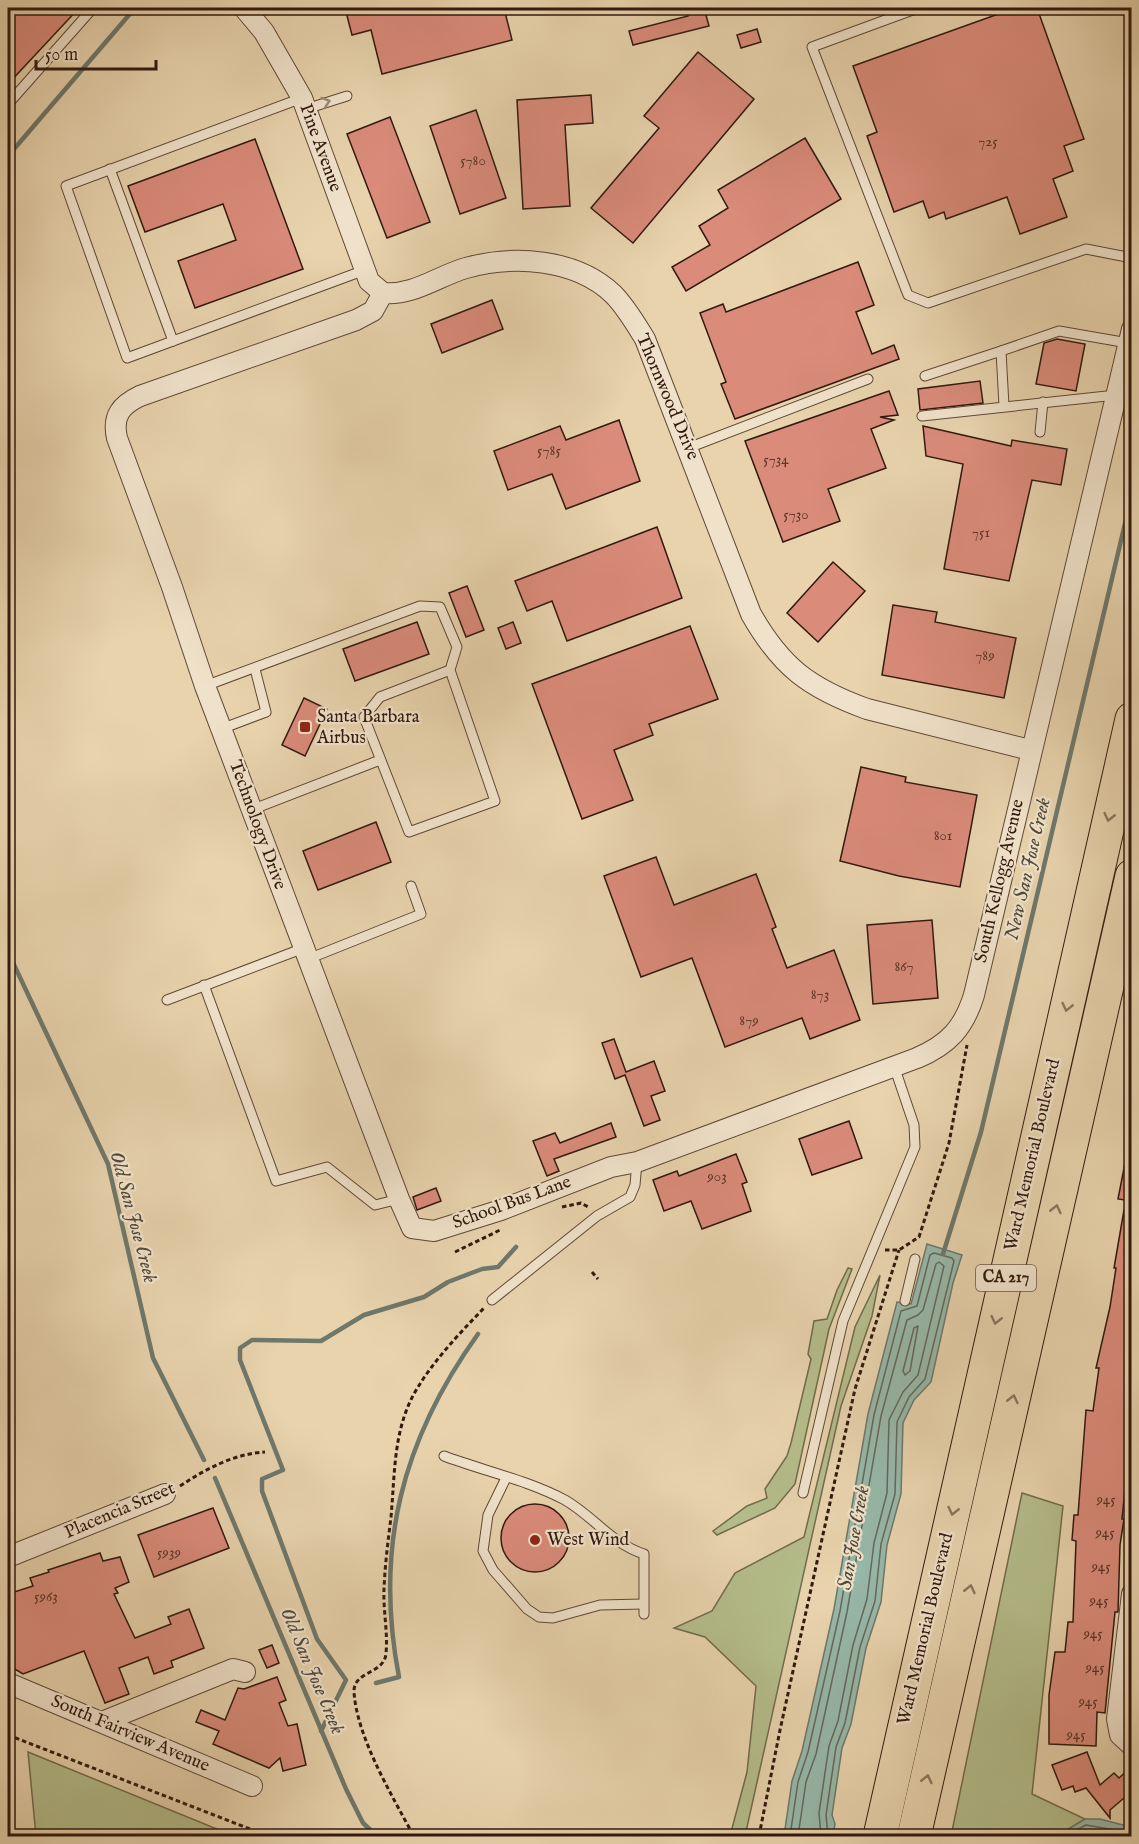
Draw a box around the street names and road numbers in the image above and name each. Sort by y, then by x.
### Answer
street label: Pine Avenue [293,101,347,195]
street label: Thornwood Drive [630,330,704,464]
street label: Technology Drive [223,757,291,893]
street label: South Kellogg Avenue [970,797,1030,965]
street label: Ward Memorial Boulevard [1000,1056,1066,1253]
street label: School Bus Lane [450,1171,574,1235]
road number: CA 217 [976,1265,1036,1291]
street label: Placencia Street [61,1477,179,1545]
street label: Ward Memorial Boulevard [893,1530,959,1727]
street label: South Fairview Avenue [47,1690,213,1778]

